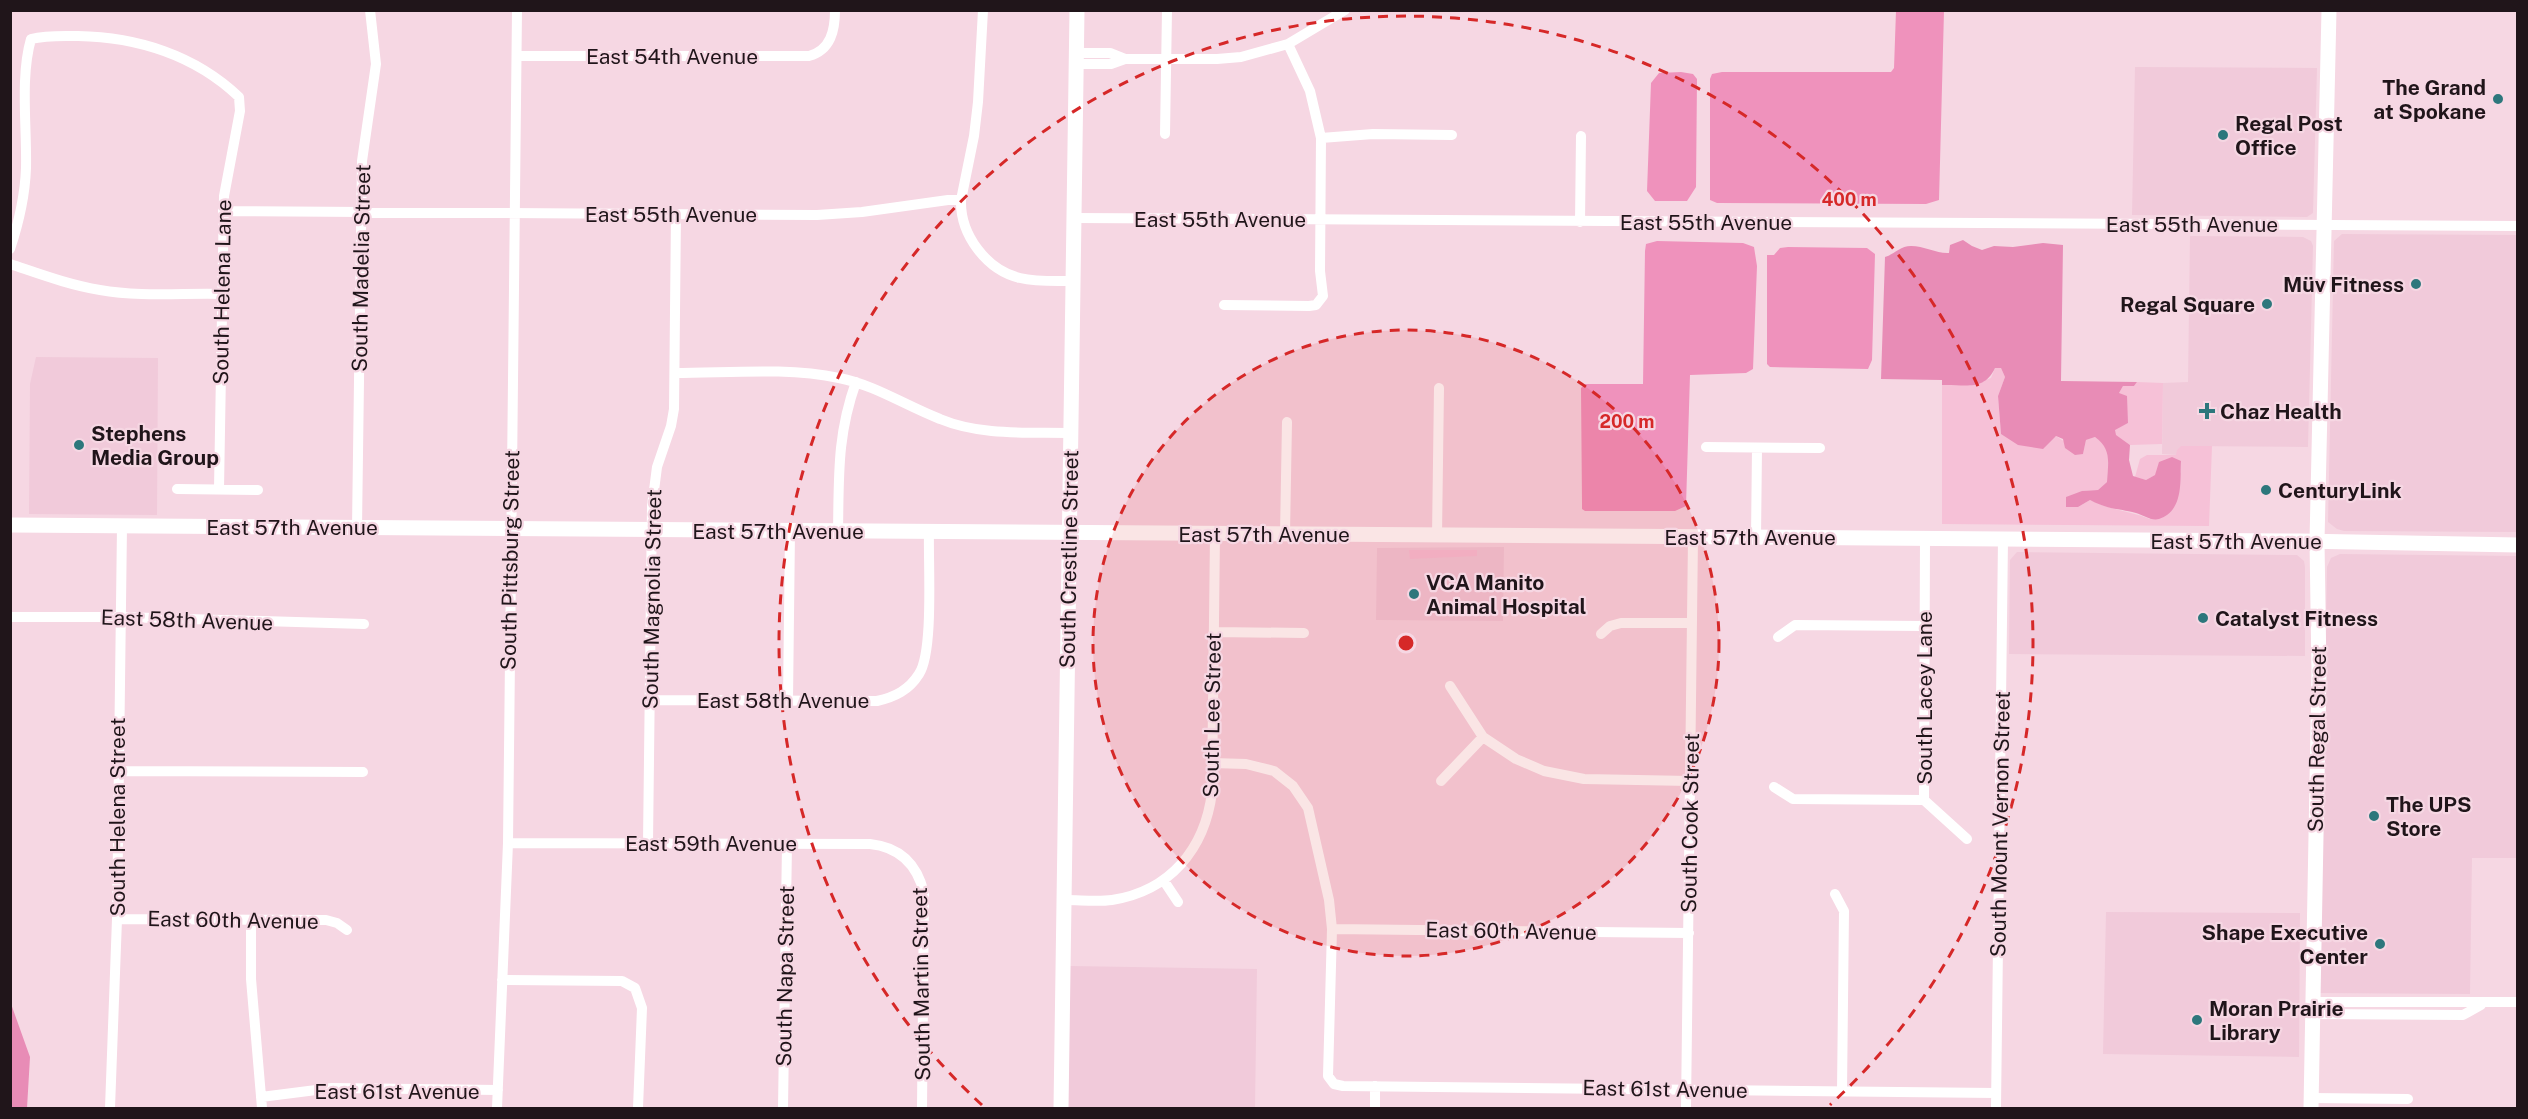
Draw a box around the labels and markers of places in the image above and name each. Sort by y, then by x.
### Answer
place label: The Grand at Spokane [2373,75,2486,124]
marker: The Grand at Spokane [2491,92,2505,106]
place label: Regal Post Office [2235,111,2343,160]
marker: Regal Post Office [2216,128,2230,142]
place label: Müv Fitness [2283,272,2404,297]
marker: Müv Fitness [2409,277,2423,291]
place label: Regal Square [2120,292,2255,317]
marker: Regal Square [2260,297,2274,311]
place label: Chaz Health [2220,399,2342,424]
marker: Chaz Health [2198,402,2216,420]
place label: Stephens Media Group [91,421,219,470]
marker: Stephens Media Group [72,438,86,452]
place label: CenturyLink [2278,478,2402,503]
marker: CenturyLink [2259,483,2273,497]
place label: VCA Manito Animal Hospital [1426,570,1587,619]
marker: VCA Manito Animal Hospital [1407,587,1421,601]
place label: Catalyst Fitness [2215,606,2378,631]
marker: Catalyst Fitness [2196,611,2210,625]
centre of rings [1396,633,1416,653]
place label: The UPS Store [2386,792,2472,841]
marker: The UPS Store [2367,809,2381,823]
place label: Shape Executive Center [2202,920,2368,969]
marker: Shape Executive Center [2373,937,2387,951]
place label: Moran Prairie Library [2209,996,2344,1045]
marker: Moran Prairie Library [2190,1013,2204,1027]

